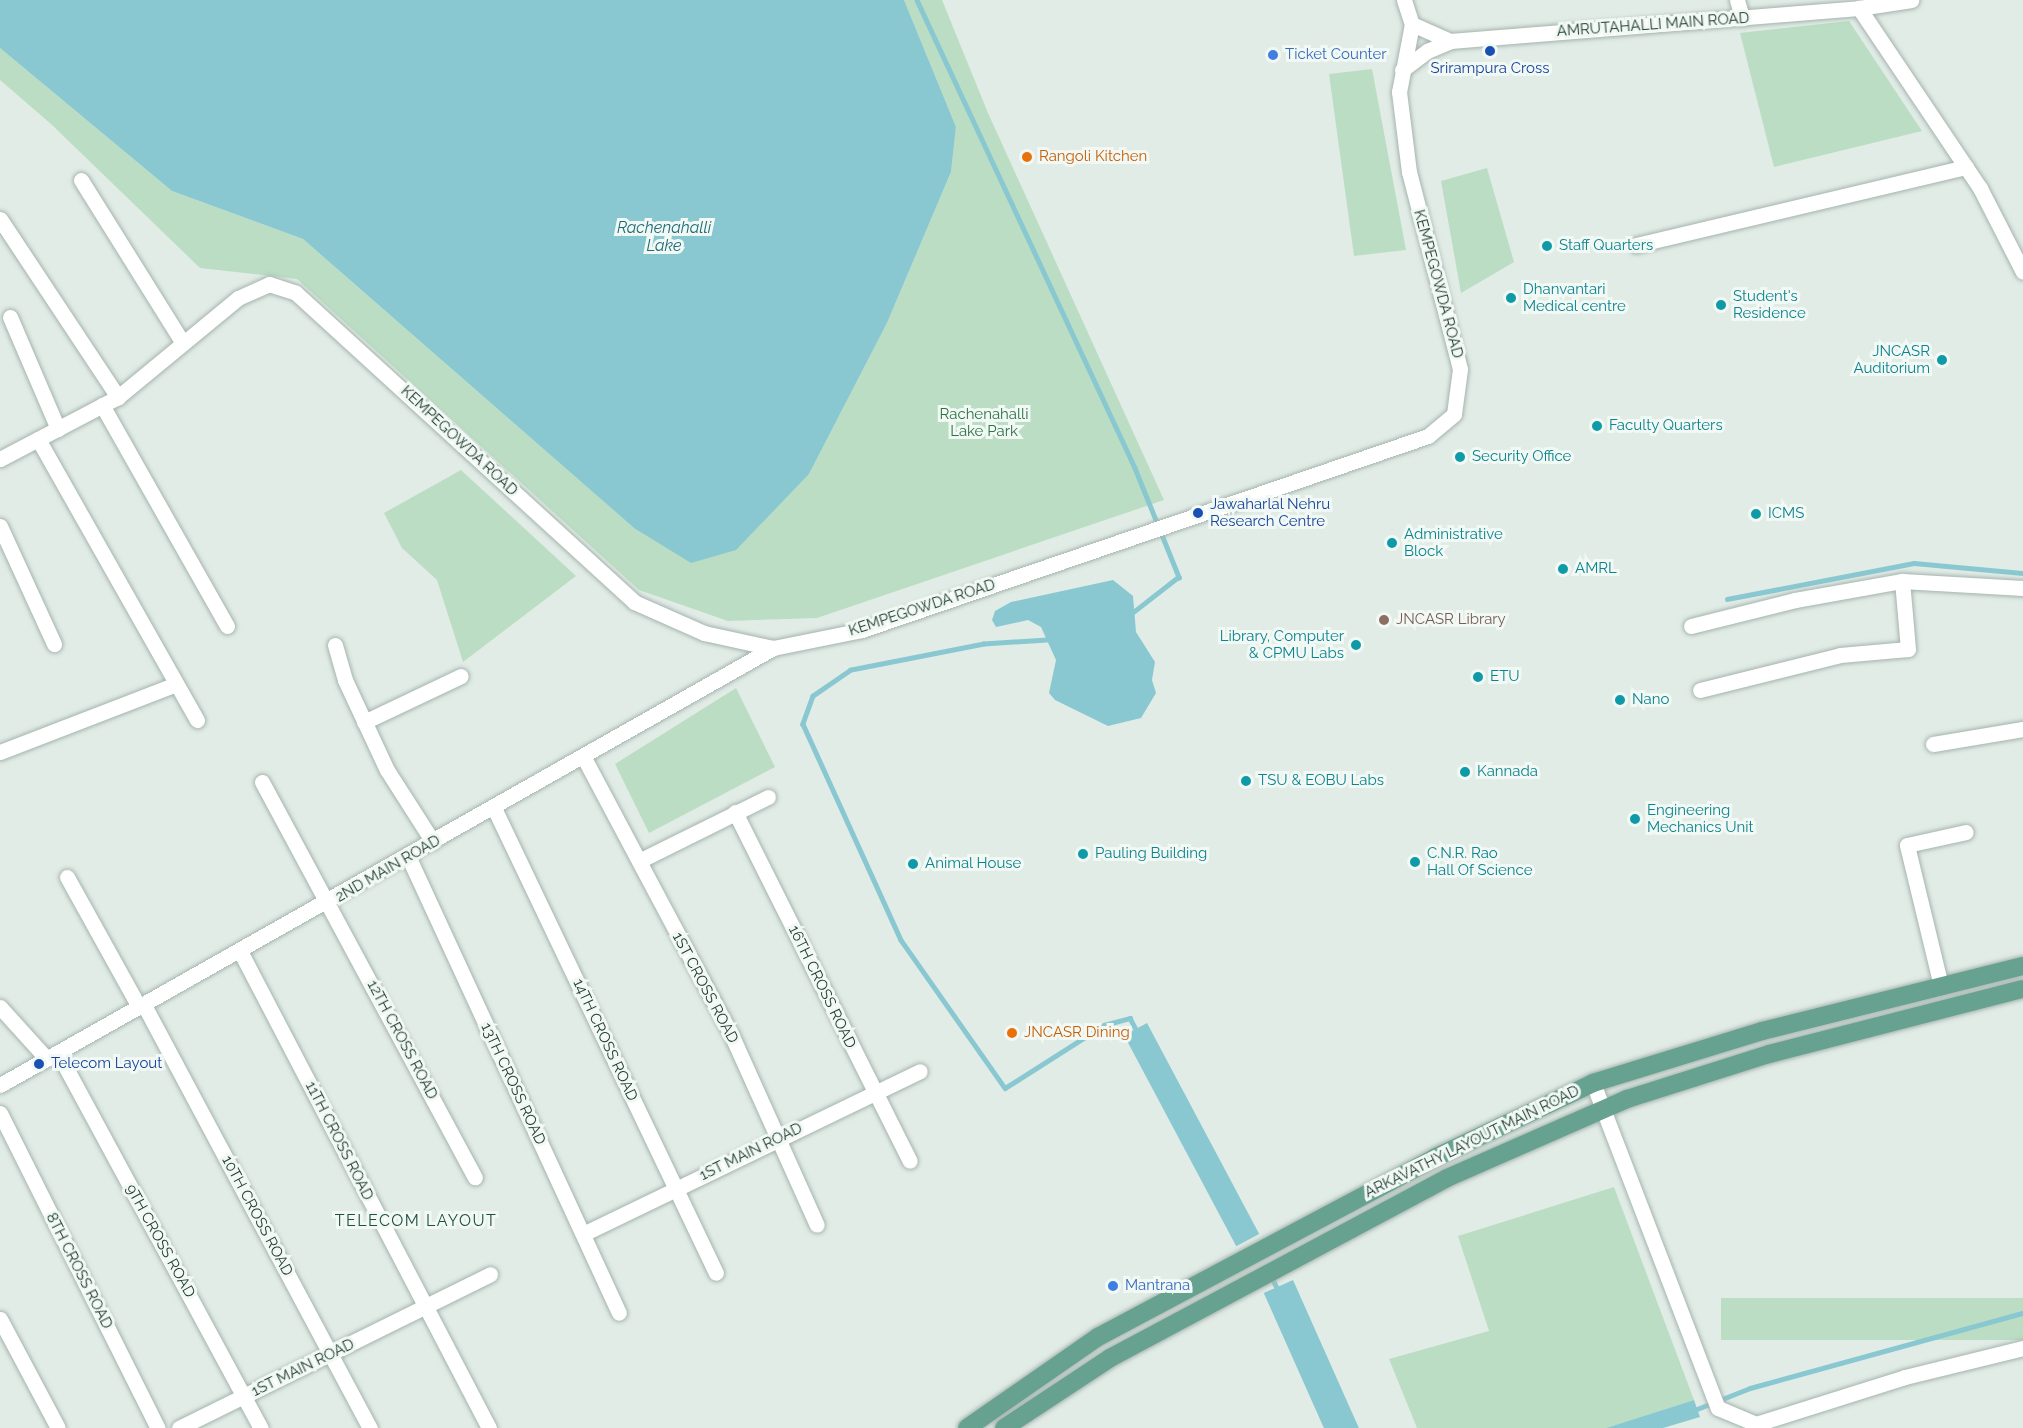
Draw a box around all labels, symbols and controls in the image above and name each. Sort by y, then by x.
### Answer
street label: AMRUTAHALLI MAIN ROAD [1556,9,1750,41]
marker: Srirampura Cross [1483,44,1497,58]
place label: Ticket Counter [1285,46,1387,64]
marker: Ticket Counter [1266,48,1280,62]
place label: Srirampura Cross [1431,60,1549,78]
place label: Rangoli Kitchen [1039,148,1147,166]
marker: Rangoli Kitchen [1020,150,1034,164]
street label: KEMPEGOWDA ROAD [1409,208,1467,360]
water label: Rachenahalli Lake [617,218,711,256]
place label: Staff Quarters [1559,237,1653,255]
marker: Staff Quarters [1540,239,1554,253]
place label: Dhanvantari Medical centre [1523,280,1626,315]
place label: Student's Residence [1733,287,1806,322]
marker: Dhanvantari Medical centre [1504,291,1518,305]
marker: Student's Residence [1714,298,1728,312]
place label: JNCASR Auditorium [1853,342,1930,377]
marker: JNCASR Auditorium [1935,353,1949,367]
street label: KEMPEGOWDA ROAD [397,382,521,500]
park label: Rachenahalli Lake Park [940,405,1028,440]
place label: Faculty Quarters [1609,417,1723,435]
marker: Faculty Quarters [1590,419,1604,433]
place label: Security Office [1472,448,1572,466]
marker: Security Office [1453,450,1467,464]
place label: Jawaharlal Nehru Research Centre [1210,495,1331,530]
place label: ICMS [1768,505,1804,523]
marker: Jawaharlal Nehru Research Centre [1191,506,1205,520]
marker: ICMS [1749,507,1763,521]
place label: Administrative Block [1404,525,1503,560]
marker: Administrative Block [1385,536,1399,550]
place label: AMRL [1575,560,1617,578]
marker: AMRL [1556,562,1570,576]
street label: KEMPEGOWDA ROAD [846,576,998,640]
place label: JNCASR Library [1396,611,1506,629]
marker: JNCASR Library [1377,613,1391,627]
place label: Library, Computer & CPMU Labs [1220,627,1344,662]
marker: Library, Computer & CPMU Labs [1349,638,1363,652]
place label: ETU [1490,668,1520,686]
marker: ETU [1471,670,1485,684]
place label: Nano [1632,691,1669,709]
marker: Nano [1613,693,1627,707]
place label: Kannada [1477,763,1538,781]
marker: Kannada [1458,765,1472,779]
place label: TSU & EOBU Labs [1258,772,1384,790]
marker: TSU & EOBU Labs [1239,774,1253,788]
place label: Engineering Mechanics Unit [1647,801,1754,836]
marker: Engineering Mechanics Unit [1628,812,1642,826]
street label: 2ND MAIN ROAD [332,832,444,906]
place label: C.N.R. Rao Hall Of Science [1427,844,1533,879]
place label: Pauling Building [1095,845,1207,863]
marker: Pauling Building [1076,847,1090,861]
place label: Animal House [925,855,1022,873]
marker: C.N.R. Rao Hall Of Science [1408,855,1422,869]
marker: Animal House [906,857,920,871]
street label: 16TH CROSS ROAD [784,923,860,1051]
street label: 1ST CROSS ROAD [668,929,742,1047]
street label: 14TH CROSS ROAD [569,976,641,1104]
street label: 12TH CROSS ROAD [363,977,441,1103]
street label: 13TH CROSS ROAD [477,1020,549,1148]
place label: JNCASR Dining [1024,1024,1130,1042]
marker: JNCASR Dining [1005,1026,1019,1040]
place label: Telecom Layout [51,1055,162,1073]
marker: Telecom Layout [32,1057,46,1071]
street label: 11TH CROSS ROAD [301,1079,377,1203]
street label: ARKAVATHY LAYOUT MAIN ROAD [1361,1082,1583,1202]
street label: 1ST MAIN ROAD [697,1119,805,1185]
street label: 10TH CROSS ROAD [218,1153,296,1279]
street label: 9TH CROSS ROAD [121,1181,199,1301]
street label: 8TH CROSS ROAD [42,1210,116,1332]
district label: TELECOM LAYOUT [335,1211,497,1231]
place label: Mantrana [1125,1277,1190,1295]
marker: Mantrana [1106,1279,1120,1293]
street label: 1ST MAIN ROAD [249,1335,357,1401]

